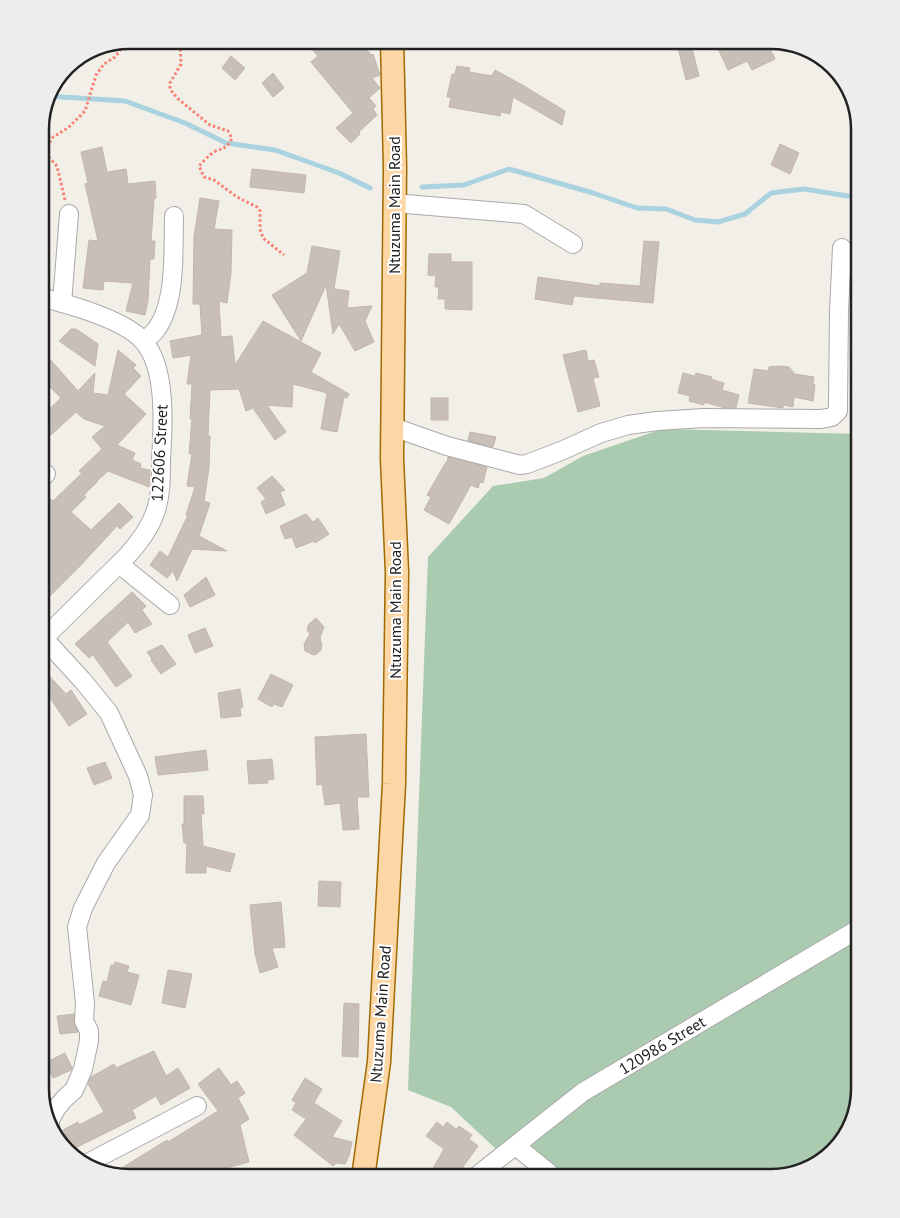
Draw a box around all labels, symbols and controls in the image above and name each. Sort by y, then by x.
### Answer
street label: Ntuzuma Main Road [384,136,404,274]
street label: 122606 Street [146,403,172,502]
street label: Ntuzuma Main Road [385,541,405,679]
street label: Ntuzuma Main Road [365,945,395,1083]
street label: 120986 Street [615,1011,709,1079]

